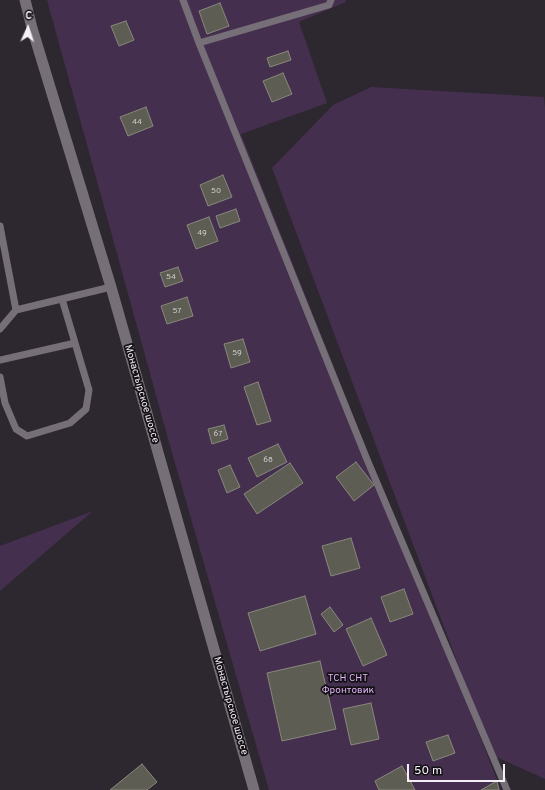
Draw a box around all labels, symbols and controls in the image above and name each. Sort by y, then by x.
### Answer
north arrow [8,8,48,48]
text: С [25,9,33,23]
house number: 44 [132,117,142,127]
house number: 50 [211,186,221,196]
house number: 49 [197,228,207,238]
house number: 54 [166,272,176,282]
house number: 57 [172,306,182,316]
street label: Монастырское шоссе [121,344,161,444]
house number: 59 [232,348,242,358]
house number: 67 [214,429,222,439]
house number: 68 [263,455,273,465]
street label: Монастырское шоссе [210,656,250,756]
park label: ТСН СНТ Фронтовик [322,673,374,696]
scale bar [409,756,507,782]
text: 50 m [414,763,442,779]

